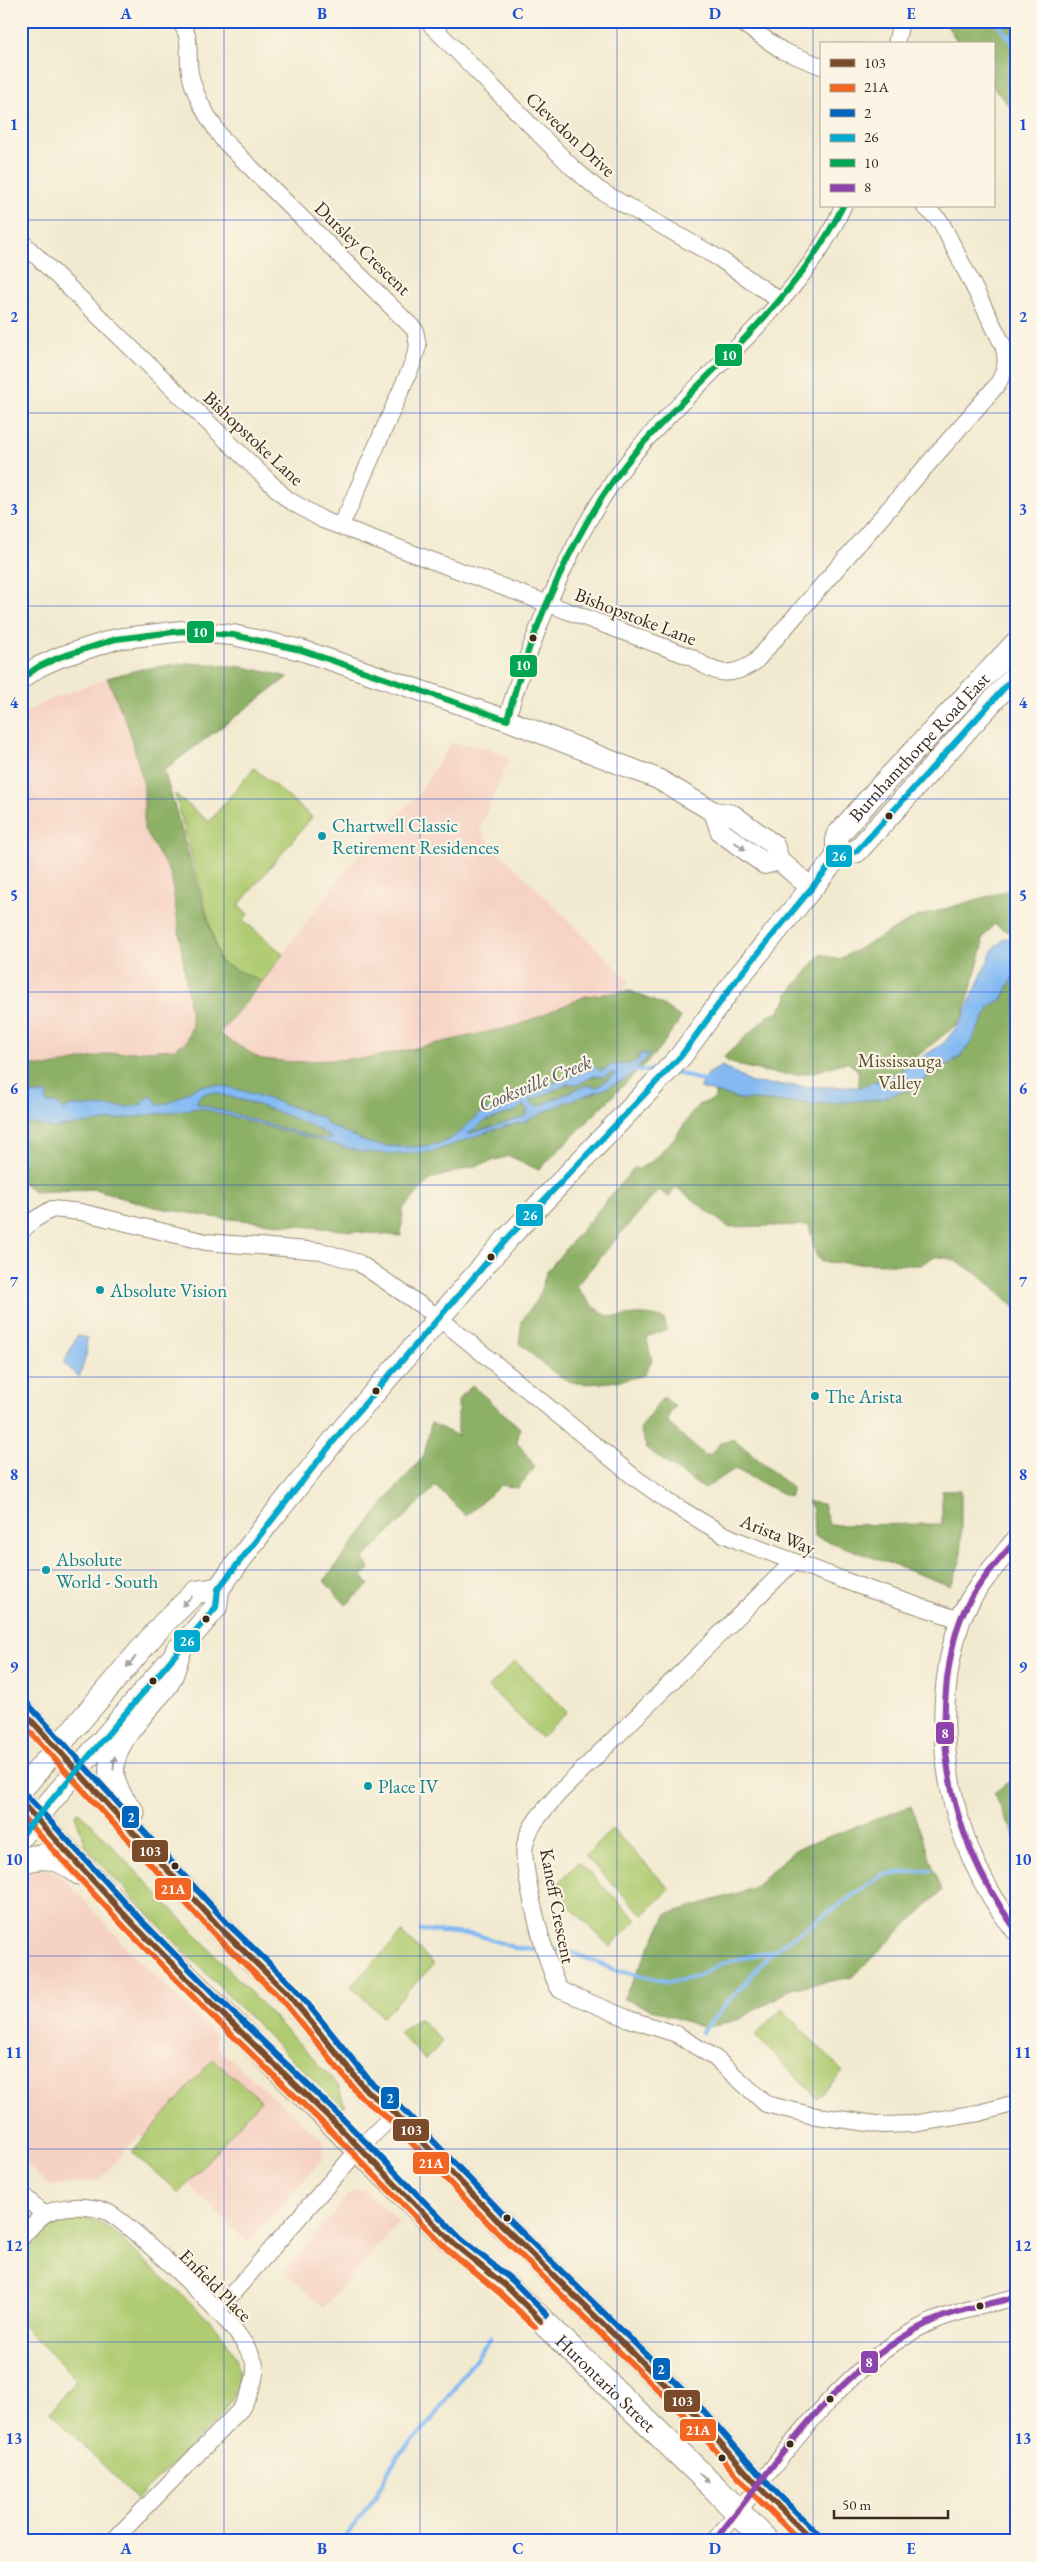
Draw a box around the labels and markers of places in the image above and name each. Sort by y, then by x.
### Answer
unlabelled marker [528,633,538,643]
unlabelled marker [884,811,894,821]
place label: Chartwell Classic Retirement Residences [332,813,499,860]
marker: Chartwell Classic Retirement Residences [316,830,328,842]
unlabelled marker [486,1252,496,1262]
place label: Absolute Vision [109,1278,227,1303]
marker: Absolute Vision [94,1284,106,1296]
place label: The Arista [825,1384,903,1409]
unlabelled marker [371,1386,381,1396]
marker: The Arista [809,1390,821,1402]
place label: Absolute World - South [55,1547,158,1594]
marker: Absolute World - South [40,1564,52,1576]
unlabelled marker [201,1614,211,1624]
unlabelled marker [148,1676,158,1686]
place label: Place IV [378,1774,439,1799]
marker: Place IV [362,1780,374,1792]
unlabelled marker [170,1861,180,1871]
unlabelled marker [502,2213,512,2223]
unlabelled marker [975,2301,985,2311]
unlabelled marker [825,2394,835,2404]
unlabelled marker [785,2439,795,2449]
unlabelled marker [717,2453,727,2463]

